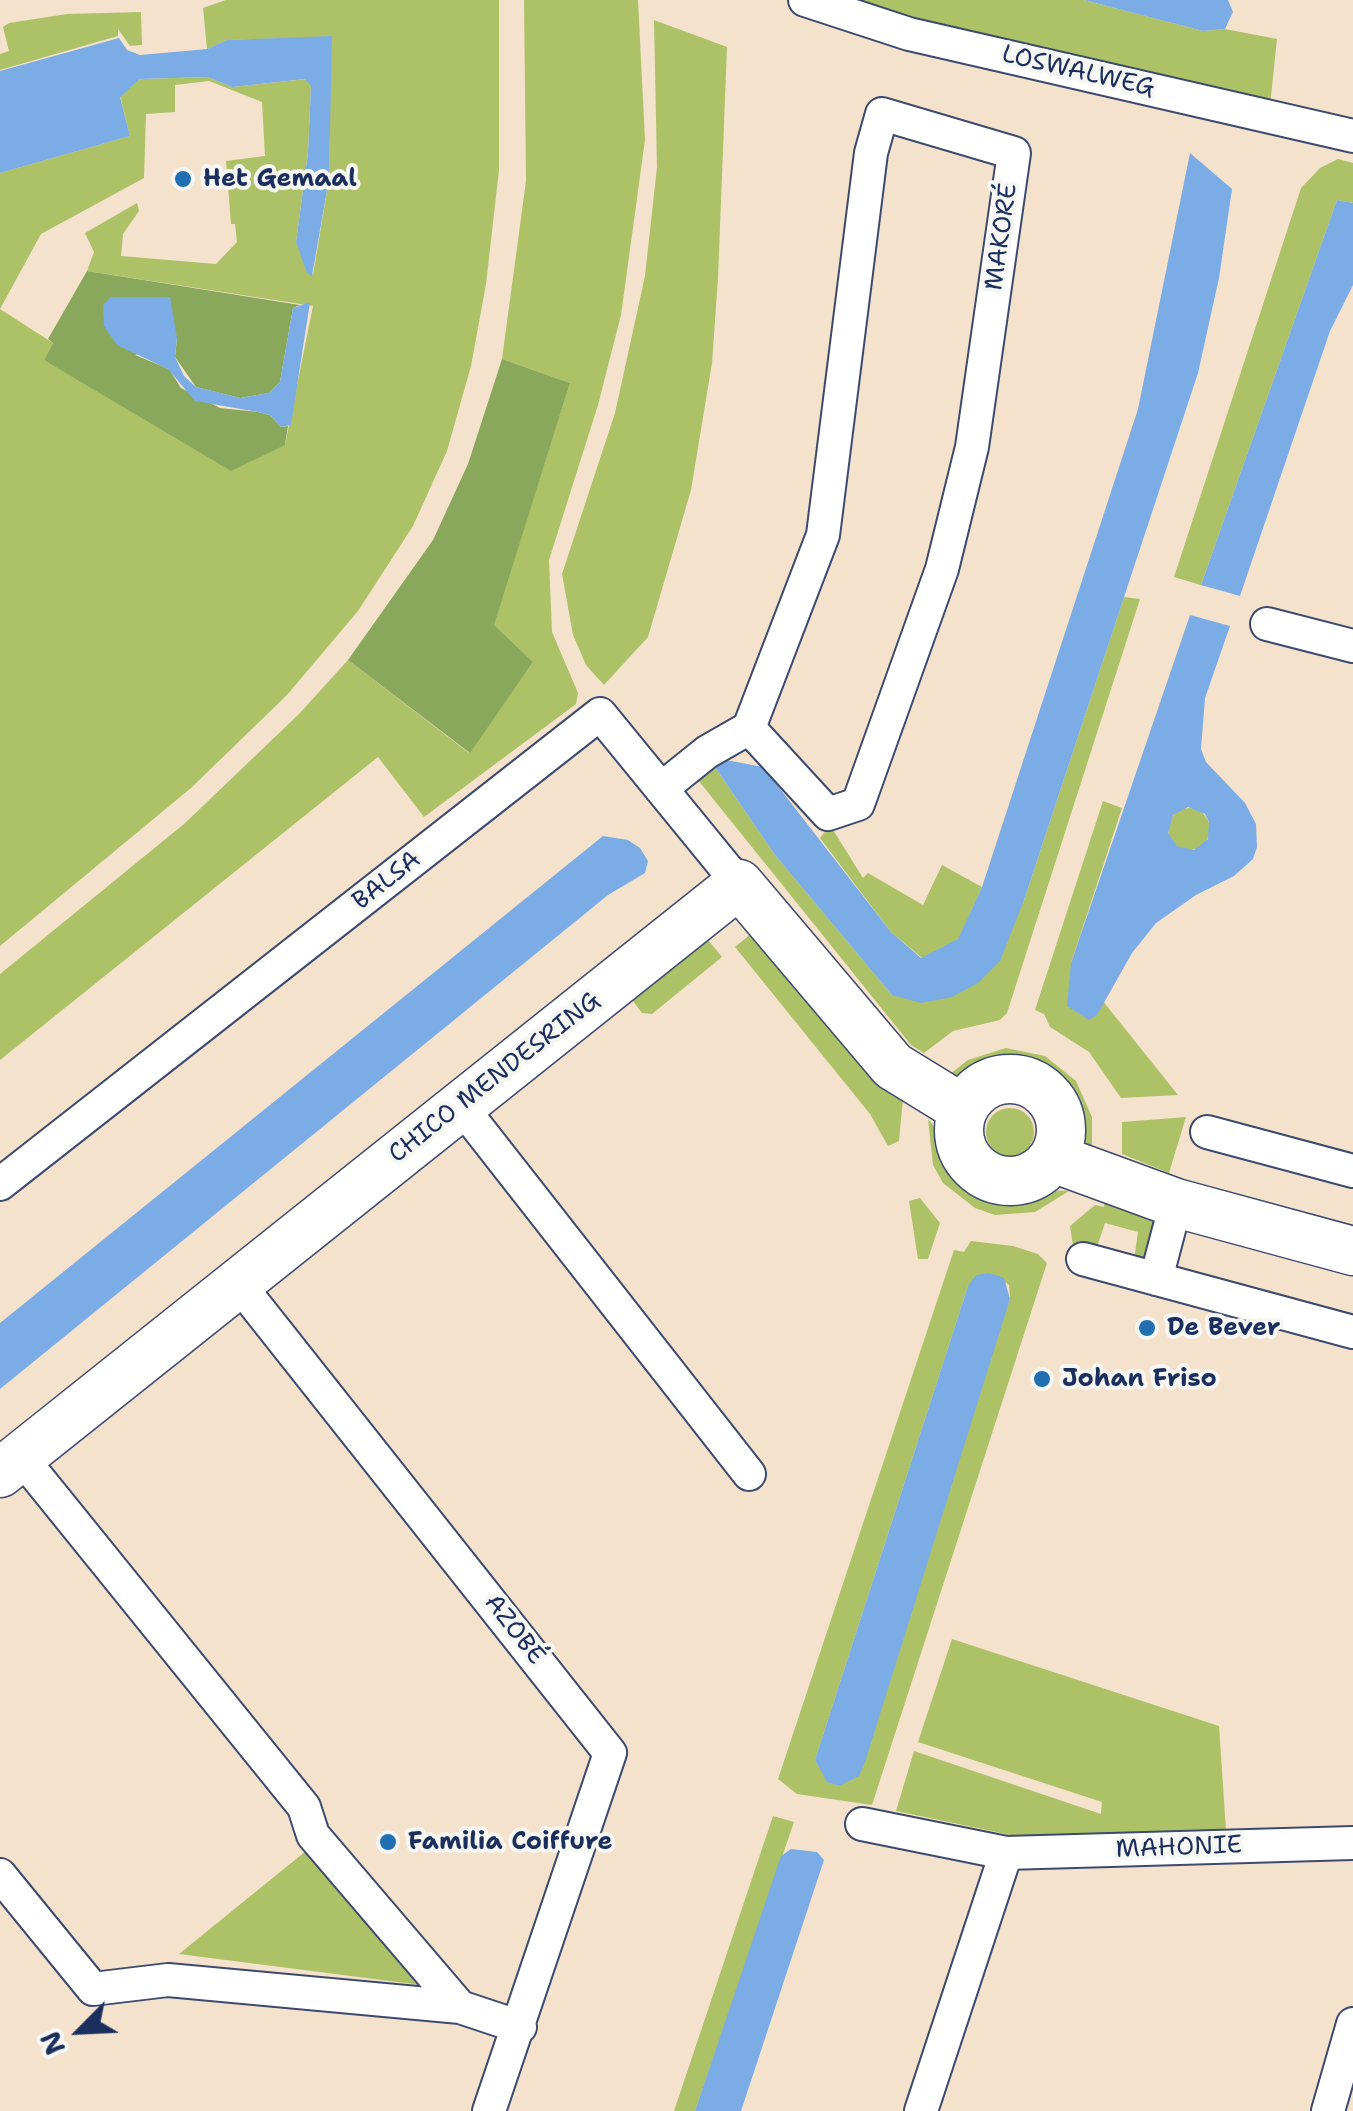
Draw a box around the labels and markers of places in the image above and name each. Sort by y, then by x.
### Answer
place label: Het Gemaal [203,164,357,194]
marker: Het Gemaal [172,168,194,190]
place label: De Bever [1167,1313,1280,1343]
marker: De Bever [1136,1317,1158,1339]
place label: Johan Friso [1062,1364,1217,1394]
marker: Johan Friso [1031,1368,1053,1390]
place label: Familia Coiffure [408,1827,612,1857]
marker: Familia Coiffure [377,1831,399,1853]

